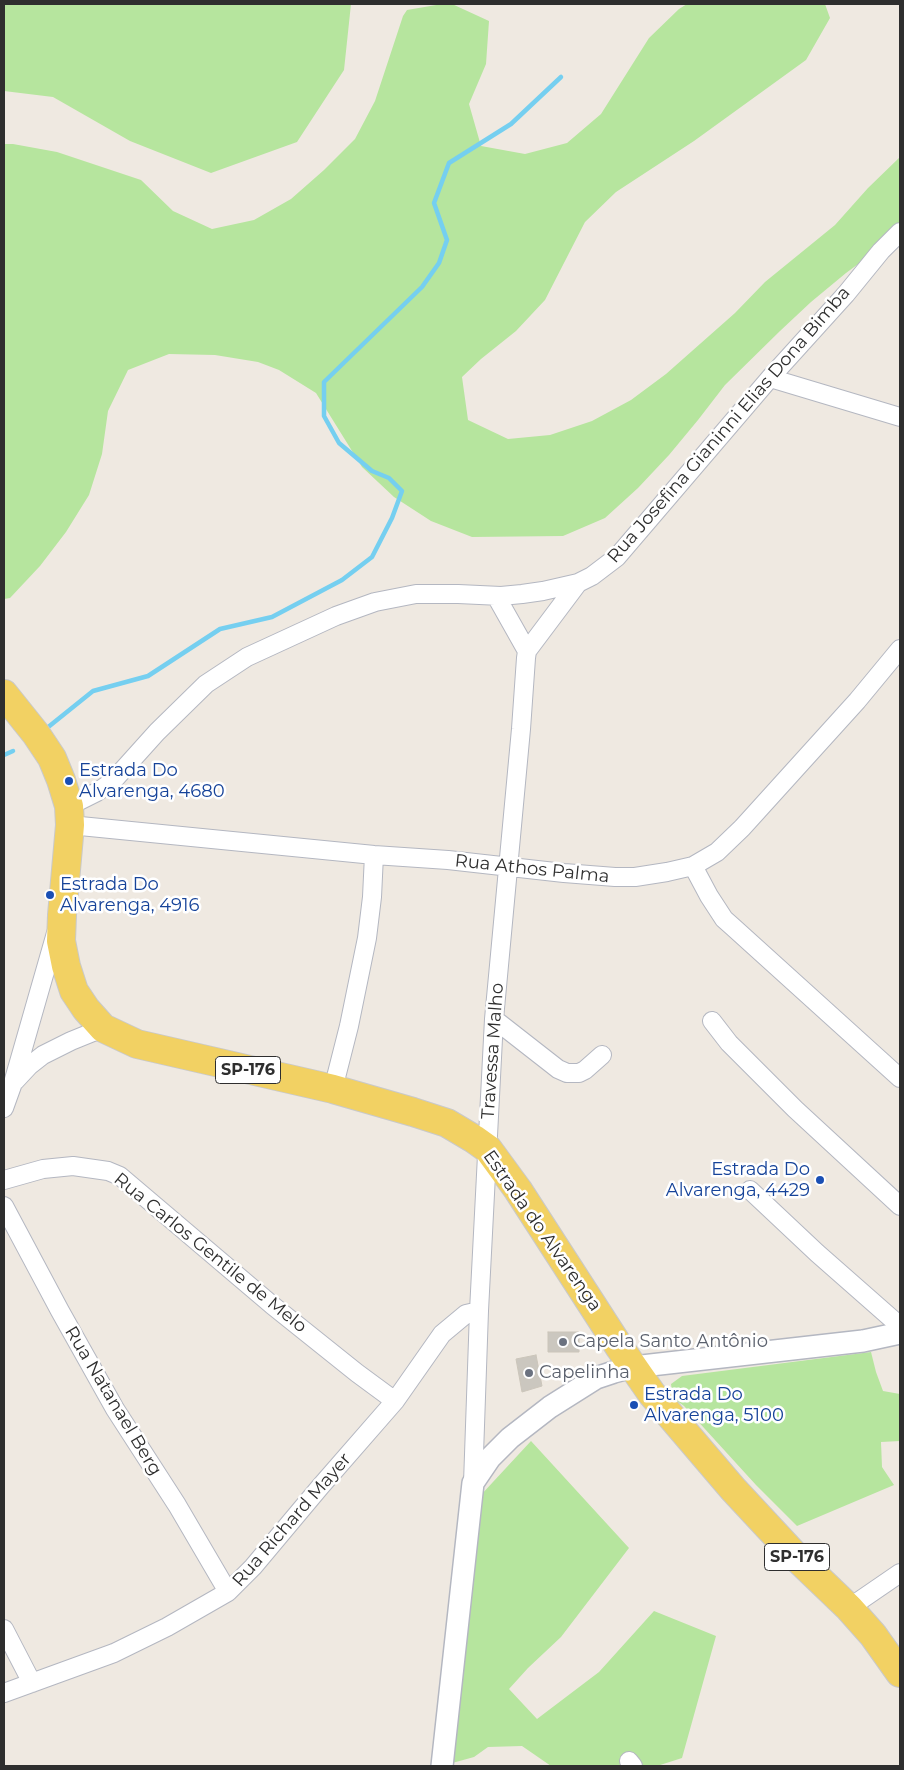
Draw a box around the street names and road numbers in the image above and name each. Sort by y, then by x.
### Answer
street label: Rua Josefina Gianinni Elias Dona Bimba [603,282,855,568]
street label: Rua Athos Palma [454,850,610,888]
street label: Travessa Malho [477,982,509,1120]
road number: SP-176 [216,1056,280,1084]
street label: Estrada do Alvarenga [478,1146,606,1316]
street label: Rua Carlos Gentile de Melo [109,1168,311,1338]
street label: Rua Natanael Berg [60,1322,166,1480]
street label: Rua Richard Mayer [228,1449,356,1591]
road number: SP-176 [764,1544,830,1570]

